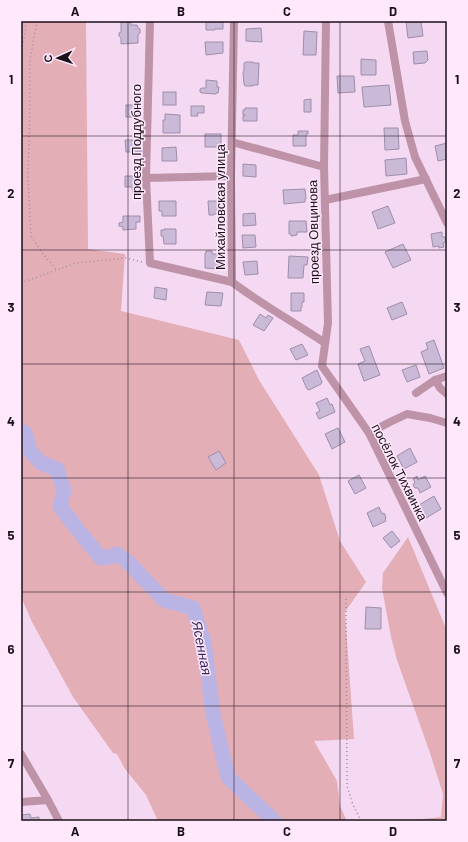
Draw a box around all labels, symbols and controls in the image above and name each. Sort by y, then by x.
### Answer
text: A [71,3,80,19]
text: B [177,3,185,19]
text: C [283,3,291,19]
text: D [389,3,397,19]
north arrow [38,38,78,78]
text: С [41,54,54,63]
text: 1 [9,71,13,87]
text: 1 [455,71,459,87]
street label: проезд Поддубного [128,84,144,200]
street label: Михайловская улица [212,143,228,270]
street label: проезд Овцинова [304,179,322,284]
text: 2 [7,185,15,201]
text: 2 [453,185,461,201]
text: 3 [7,299,15,315]
text: 3 [453,299,461,315]
text: 4 [7,413,15,429]
text: 4 [453,413,461,429]
street label: посёлок Тихвинка [369,421,432,524]
text: 5 [7,527,15,543]
text: 5 [453,527,461,543]
water label: Ясенная [189,618,216,677]
text: 6 [8,641,15,657]
text: 6 [454,641,461,657]
text: 7 [8,755,15,771]
text: 7 [454,755,461,771]
text: A [71,823,80,839]
text: B [177,823,185,839]
text: C [283,823,291,839]
text: D [389,823,397,839]

